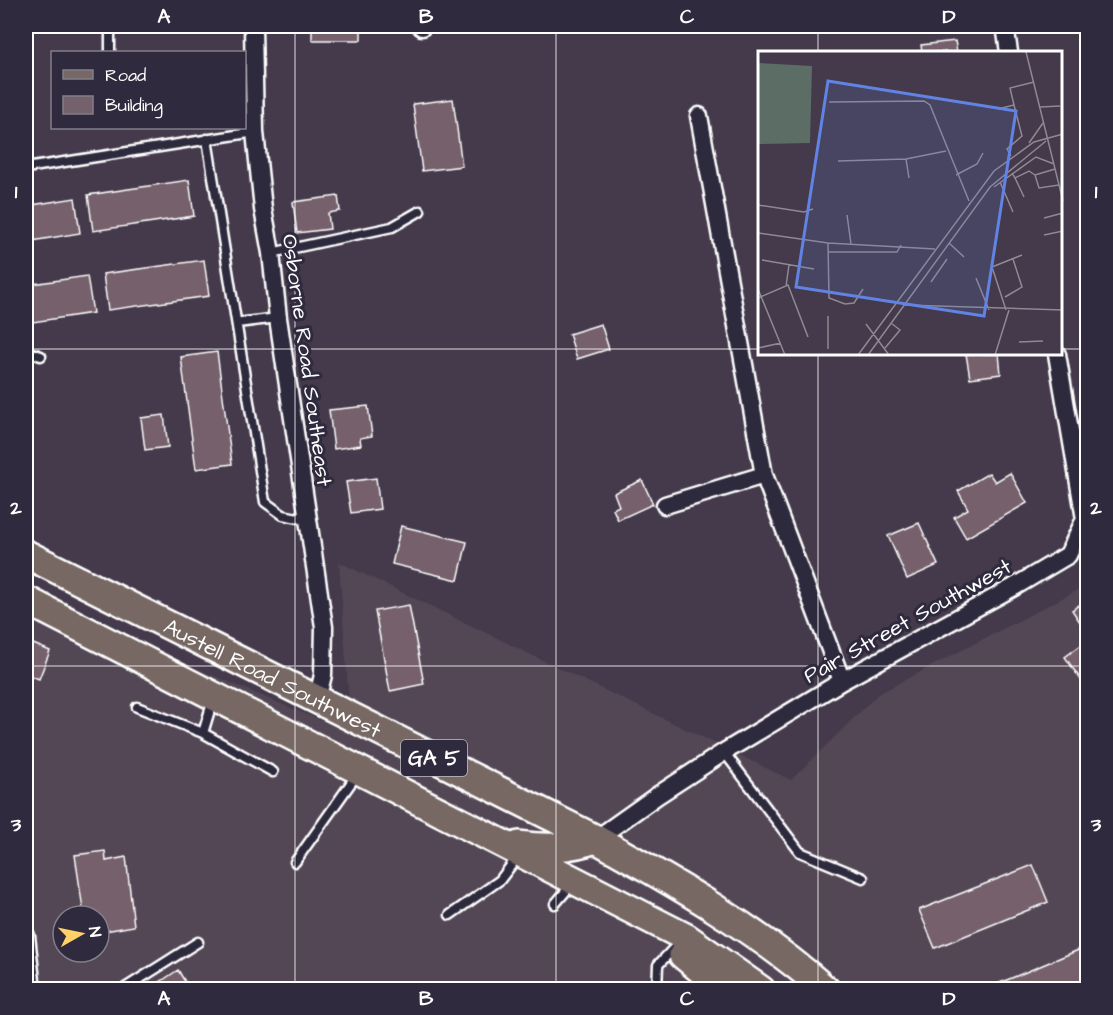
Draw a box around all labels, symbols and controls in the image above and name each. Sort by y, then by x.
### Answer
text: A [158,3,171,31]
text: B [419,3,434,31]
text: C [680,3,695,31]
text: D [943,3,956,31]
legend [51,51,246,129]
inset map [758,51,1062,356]
text: Road [105,63,146,88]
text: Building [105,93,163,119]
text: 1 [15,178,18,206]
text: 1 [1095,178,1098,206]
street label: Osborne Road Southeast [273,232,340,488]
text: 2 [9,494,22,522]
text: 2 [1089,494,1102,522]
street label: Pair Street Southwest [798,551,1017,691]
street label: Austell Road Southwest [158,611,386,746]
road number: GA 5 [401,740,467,776]
text: 3 [10,811,22,839]
text: 3 [1090,811,1102,839]
north arrow [51,904,111,964]
text: N [83,925,106,938]
text: A [158,985,171,1013]
text: B [419,985,434,1013]
text: C [680,985,695,1013]
text: D [943,985,956,1013]

